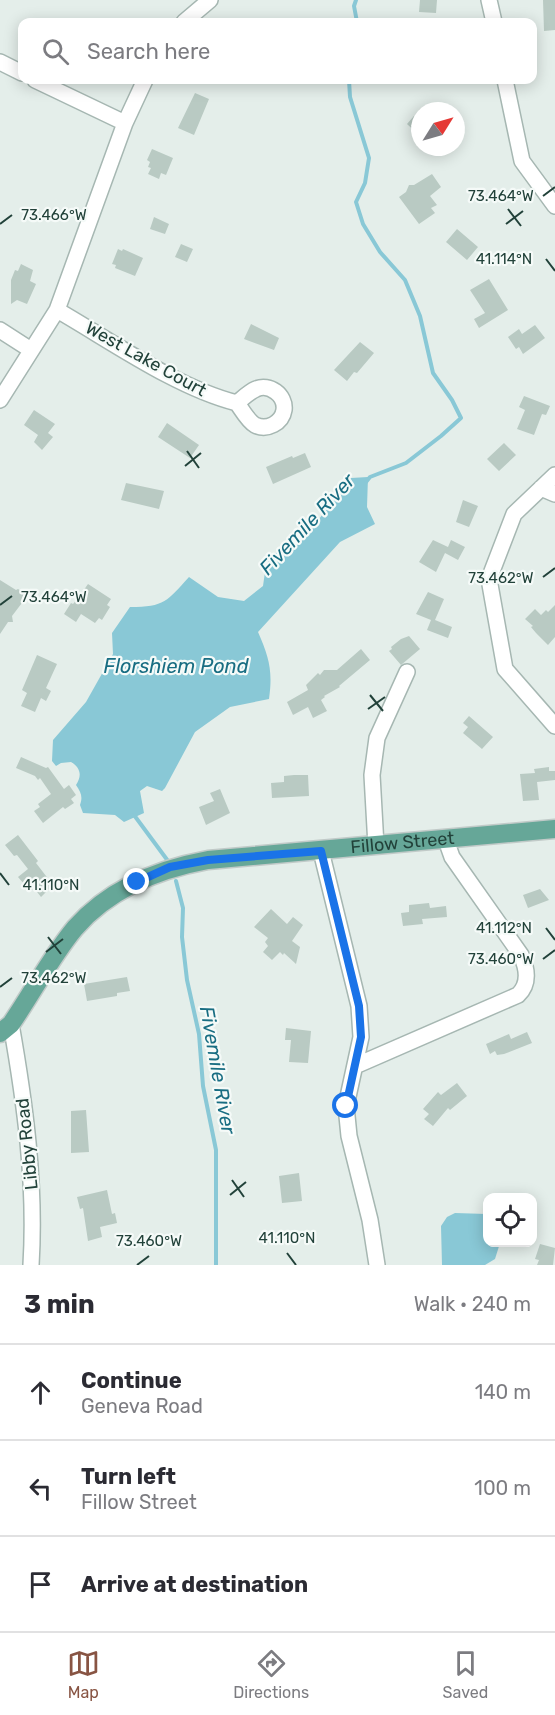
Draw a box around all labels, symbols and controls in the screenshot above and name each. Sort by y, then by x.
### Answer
search box [18,18,537,84]
icon: search [39,35,72,68]
text: Search here [87,38,210,65]
north arrow [411,102,465,156]
text: 73.464°W [468,187,534,205]
text: 73.466°W [21,206,87,224]
text: 41.114°N [476,250,532,268]
street label: West Lake Court [82,317,210,401]
water label: Fivemile River [254,467,361,580]
text: 73.462°W [468,569,534,587]
text: 73.464°W [21,588,87,606]
water label: Florshiem Pond [103,654,250,678]
street label: Fillow Street [349,827,455,858]
route end [123,868,149,894]
text: 41.110°N [23,876,79,894]
text: 41.112°N [476,919,532,937]
text: 73.460°W [468,950,534,968]
text: 73.462°W [21,969,87,987]
water label: Fivemile River [195,1004,241,1137]
route start [332,1092,358,1118]
street label: Libby Road [11,1097,43,1191]
map controls [483,1193,537,1247]
button: locate [483,1193,537,1247]
text: 41.110°N [259,1229,315,1247]
text: 73.460°W [116,1232,182,1250]
text: 3 min [24,1289,95,1320]
text: Walk · 240 m [414,1292,531,1316]
text: Continue [81,1367,182,1394]
icon: ahead [24,1376,57,1409]
text: 140 m [475,1380,531,1404]
text: Geneva Road [81,1394,203,1418]
text: Turn left [81,1463,176,1490]
icon: left [24,1472,57,1505]
text: 100 m [474,1476,531,1500]
text: Fillow Street [81,1490,197,1514]
icon: arrive [24,1568,57,1601]
text: Arrive at destination [81,1571,308,1598]
tab: Map [67,1647,100,1702]
tab: Directions [233,1647,309,1702]
tab: Saved [443,1647,488,1702]

